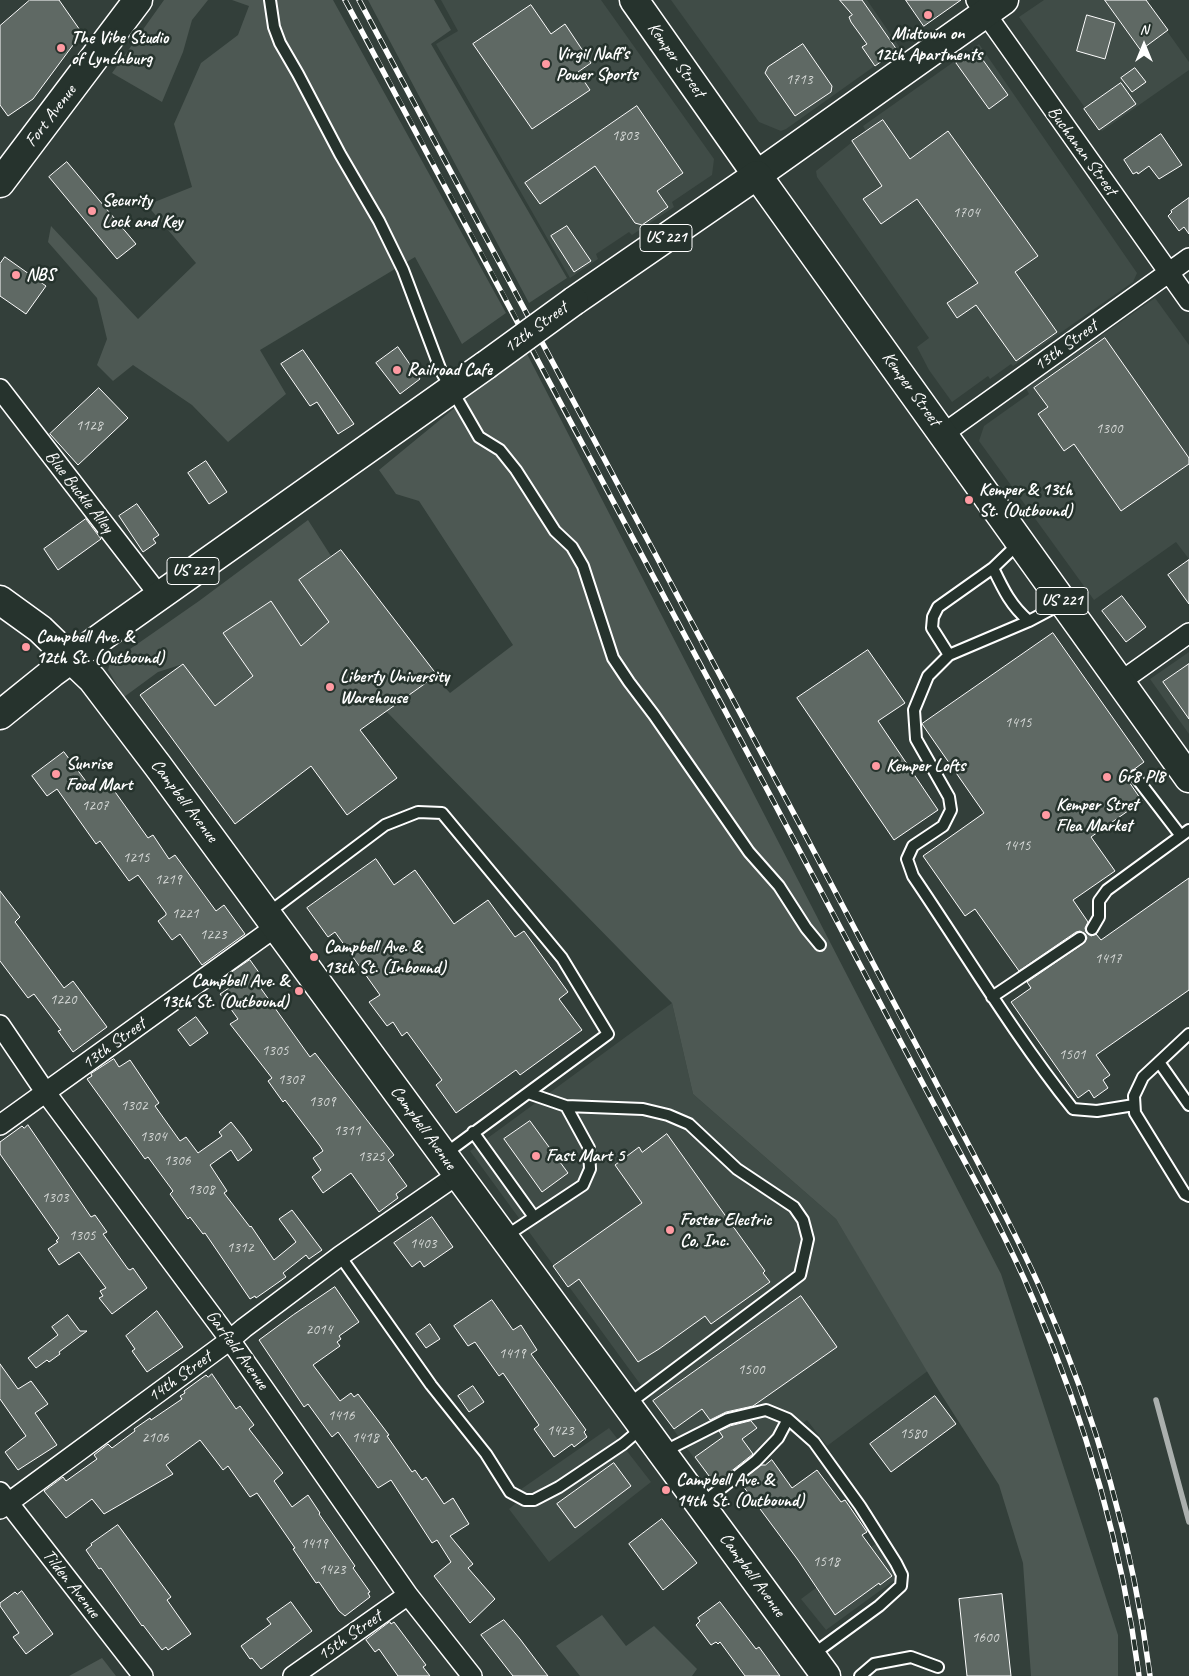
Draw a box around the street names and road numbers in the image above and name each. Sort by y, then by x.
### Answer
street label: Kemper Street [642,18,710,102]
street label: Fort Avenue [21,81,81,151]
street label: Buchanan Street [1042,102,1122,200]
road number: US 221 [640,224,692,252]
street label: 12th Street [500,298,572,358]
street label: 13th Street [1030,316,1102,376]
street label: Kemper Street [877,348,945,430]
street label: Blue Buckle Alley [40,446,118,538]
road number: US 221 [167,558,219,584]
road number: US 221 [1036,588,1088,614]
street label: Campbell Avenue [146,755,222,847]
street label: 13th Street [78,1014,150,1074]
street label: Campbell Avenue [385,1082,461,1174]
street label: Garfield Avenue [201,1306,273,1394]
street label: 14th Street [144,1347,216,1407]
street label: Campbell Avenue [714,1529,790,1621]
street label: Tilden Avenue [37,1545,105,1623]
street label: 15th Street [314,1606,386,1666]

